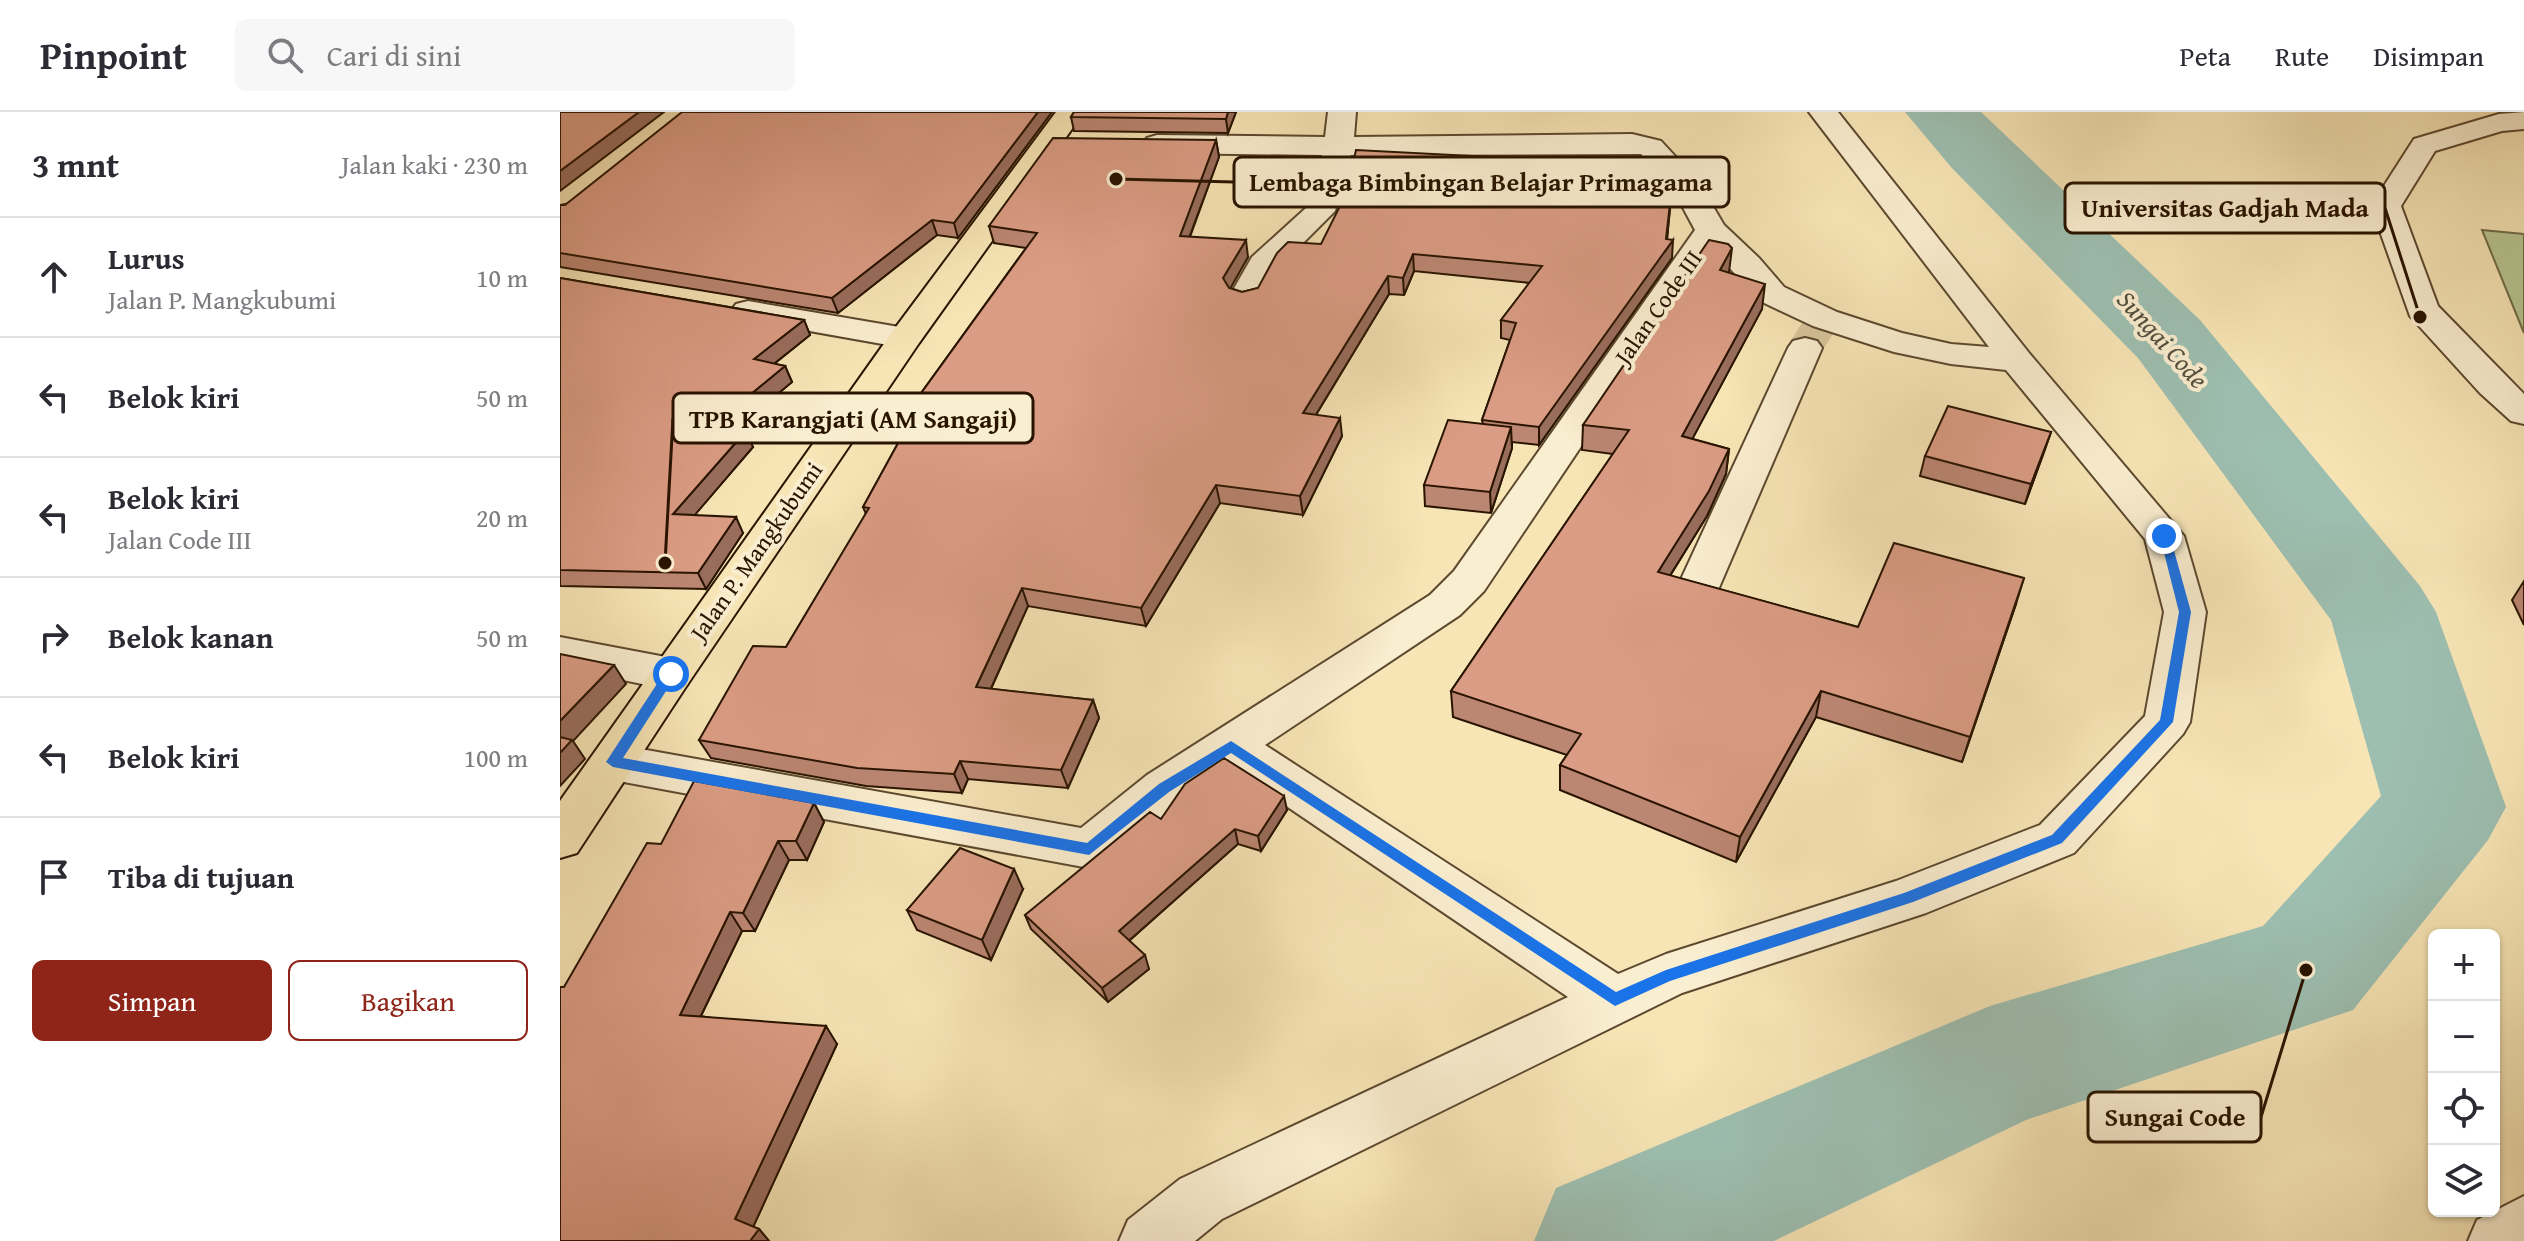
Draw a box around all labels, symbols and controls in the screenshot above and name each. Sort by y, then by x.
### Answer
search box [235,19,795,91]
text: Pinpoint [40,27,187,83]
icon: search [263,33,307,77]
text: Cari di sini [327,33,461,77]
text: Peta [2180,35,2231,76]
text: Rute [2275,35,2329,76]
text: Disimpan [2373,35,2484,76]
text: 3 mnt [32,140,119,189]
text: Jalan kaki · 230 m [341,145,528,184]
callout: Lembaga Bimbingan Belajar Primagama [1234,157,1729,207]
text: Lembaga Bimbingan Belajar Primagama [1249,162,1713,201]
callout: Universitas Gadjah Mada [2065,183,2385,233]
text: Universitas Gadjah Mada [2081,188,2370,227]
text: Lurus [108,236,185,280]
street label: Jalan Code III [1604,243,1710,374]
icon: ahead [32,255,76,299]
text: 10 m [476,258,528,297]
text: Jalan P. Mangkubumi [108,280,336,319]
water label: Sungai Code [2108,281,2218,397]
icon: left [32,375,76,419]
text: Belok kiri [108,375,240,419]
text: 50 m [476,378,528,417]
callout: TPB Karangjati (AM Sangaji) [673,393,1033,443]
text: TPB Karangjati (AM Sangaji) [689,399,1017,438]
street label: Jalan P. Mangkubumi [679,454,831,650]
text: Belok kiri [108,476,240,520]
icon: left [32,495,76,539]
text: 20 m [476,498,528,537]
route end [2146,518,2182,554]
text: Jalan Code III [108,520,252,559]
icon: right [32,615,76,659]
text: Belok kanan [108,615,273,659]
text: 50 m [476,618,528,657]
route start [653,656,689,692]
icon: left [32,735,76,779]
text: Belok kiri [108,735,240,779]
text: 100 m [463,738,528,777]
icon: arrive [32,855,76,899]
text: Tiba di tujuan [108,855,294,899]
map controls [2428,929,2500,1217]
button: + [2428,929,2500,1001]
button: Simpan [32,960,272,1041]
button: Bagikan [288,960,528,1041]
button: − [2428,1001,2500,1073]
button: locate [2428,1073,2500,1145]
callout: Sungai Code [2088,1092,2261,1142]
text: Sungai Code [2105,1097,2246,1136]
button: layers [2428,1145,2500,1217]

